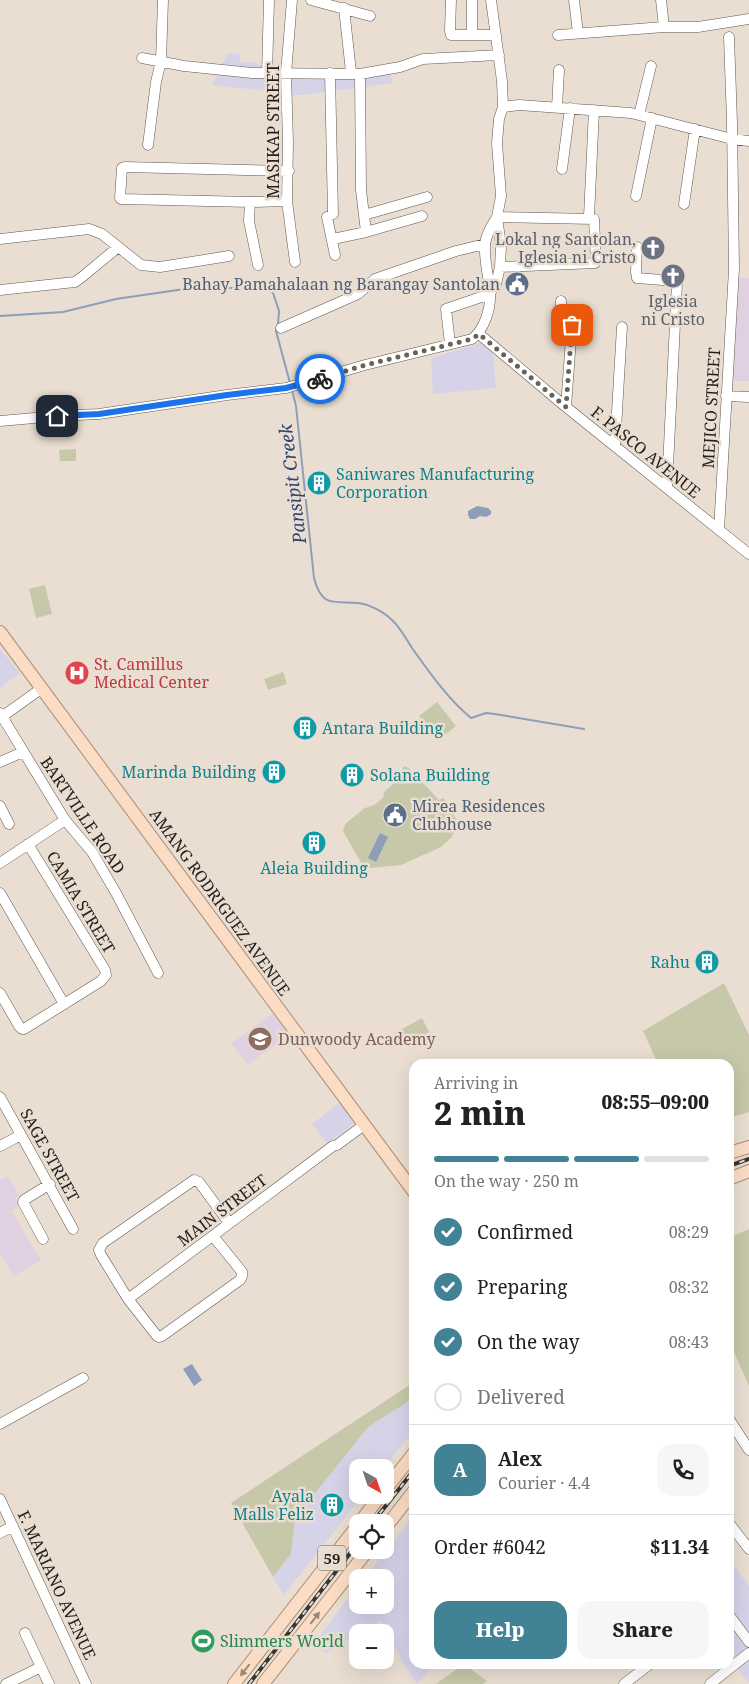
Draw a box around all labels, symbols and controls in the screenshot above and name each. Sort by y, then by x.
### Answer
street label: MASIKAP STREET [262,63,284,199]
place label: Lokal ng Santolan, Iglesia ni Cristo [495,228,636,268]
church icon: Lokal ng Santolan, Iglesia ni Cristo [640,235,666,261]
church icon: Iglesia ni Cristo [660,263,686,289]
public building icon: Bahay Pamahalaan ng Barangay Santolan [504,271,530,297]
place label: Bahay Pamahalaan ng Barangay Santolan [182,273,500,295]
place label: Iglesia ni Cristo [641,290,705,330]
pin [551,304,593,346]
icon: bag [558,311,586,339]
street label: MEJICO STREET [697,347,725,469]
courier [295,354,345,404]
icon: bike [306,365,334,393]
pin [36,395,78,437]
street label: F. PASCO AVENUE [587,401,705,503]
icon: home [43,402,71,430]
water label: Pansipit Creek [273,422,311,546]
place label: Saniwares Manufacturing Corporation [336,463,534,503]
building icon: Saniwares Manufacturing Corporation [306,470,332,496]
place label: St. Camillus Medical Center [94,653,209,693]
hospital icon: St. Camillus Medical Center [64,660,90,686]
building icon: Antara Building [292,715,318,741]
place label: Antara Building [322,717,444,739]
street label: BARTVILLE ROAD [36,752,130,878]
building icon: Marinda Building [261,759,287,785]
place label: Marinda Building [121,761,256,783]
building icon: Solana Building [339,762,365,788]
place label: Solana Building [370,764,490,786]
place label: Mirea Residences Clubhouse [412,795,545,835]
public building icon: Mirea Residences Clubhouse [382,802,408,828]
street label: AMANG RODRIGUEZ AVENUE [145,804,295,1000]
building icon: Aleia Building [301,830,327,856]
street label: CAMIA STREET [42,847,120,957]
place label: Aleia Building [260,857,368,879]
building icon: Rahu [694,949,720,975]
place label: Rahu [650,951,690,973]
school or university icon: Dunwoody Academy [247,1026,273,1052]
place label: Dunwoody Academy [278,1028,436,1050]
text: Arriving in [434,1072,518,1094]
text: 08:55–09:00 [601,1089,709,1115]
text: 2 min [434,1091,526,1134]
street label: SAGE STREET [15,1104,85,1206]
street label: MAIN STREET [173,1169,271,1251]
text: On the way · 250 m [434,1170,579,1192]
icon: check [434,1218,462,1246]
text: Confirmed [477,1219,573,1245]
text: 08:29 [669,1221,709,1243]
icon: check [434,1273,462,1301]
text: Preparing [477,1274,567,1300]
text: 08:32 [669,1276,709,1298]
icon: check [434,1328,462,1356]
text: On the way [477,1329,580,1355]
text: 08:43 [669,1331,709,1353]
text: Delivered [477,1384,565,1410]
button: phone [657,1444,709,1496]
text: Alex [498,1446,542,1472]
text: A [453,1457,467,1483]
north arrow [349,1459,394,1504]
map controls [349,1459,394,1669]
text: Courier · 4.4 [498,1472,590,1494]
place label: Ayala Malls Feliz [233,1485,314,1525]
building icon: Ayala Malls Feliz [319,1492,345,1518]
street label: F. MARIANO AVENUE [13,1507,101,1663]
button: locate [349,1514,394,1559]
text: Order #6042 [434,1534,546,1560]
text: $11.34 [650,1534,709,1560]
road number: 59 [318,1546,346,1570]
button: + [349,1569,394,1614]
button: Help [434,1601,567,1659]
button: Share [577,1601,709,1659]
one-way arrow [309,1612,320,1625]
button: − [349,1624,394,1669]
sports icon: Slimmers World [190,1628,216,1654]
place label: Slimmers World [220,1630,344,1652]
one-way arrow [239,1663,250,1676]

